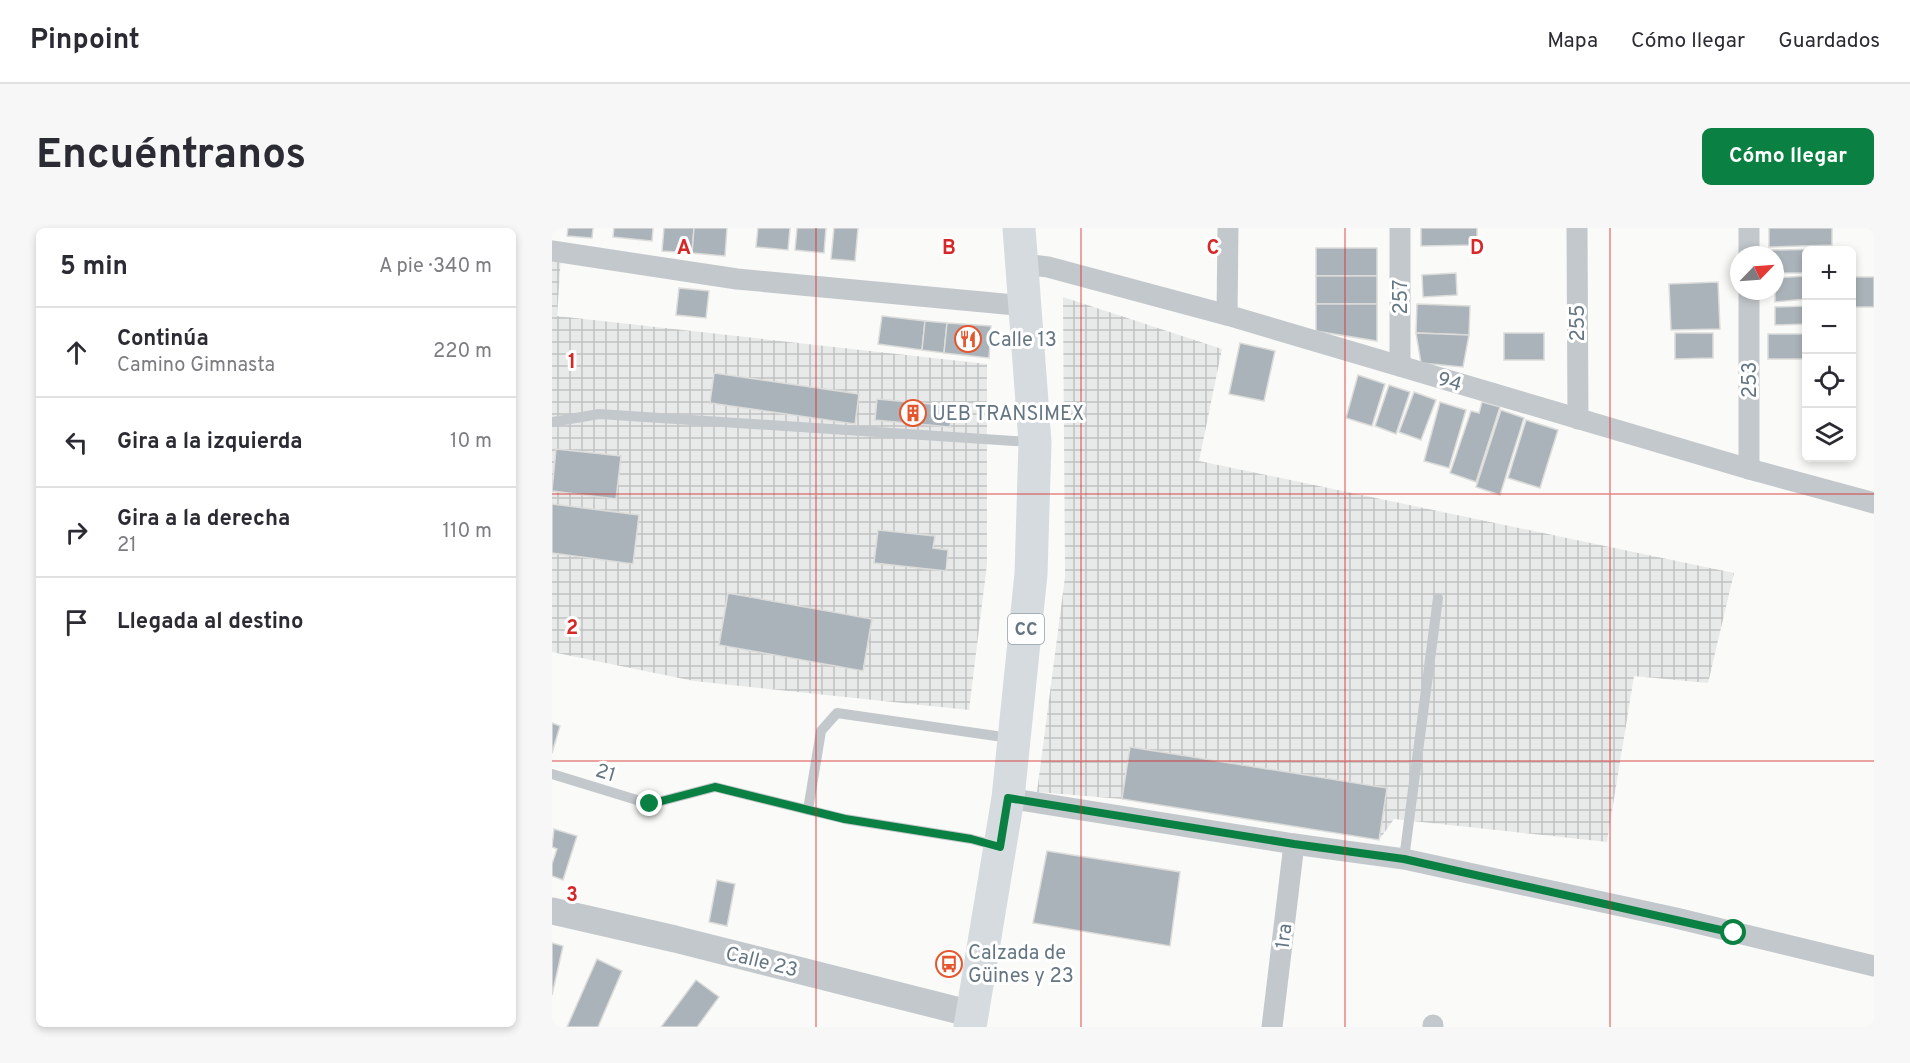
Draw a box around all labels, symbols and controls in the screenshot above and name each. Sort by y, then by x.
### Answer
text: Pinpoint [30,23,140,59]
text: Mapa [1547,28,1598,55]
text: Cómo llegar [1631,28,1745,55]
text: Guardados [1778,28,1880,55]
button: Cómo llegar [1702,128,1874,185]
text: Encuéntranos [36,130,306,183]
text: A [677,236,691,262]
text: B [942,236,956,262]
text: C [1207,236,1219,262]
text: D [1470,236,1484,262]
north arrow [1730,246,1784,300]
map controls [1802,246,1856,462]
button: + [1802,246,1856,300]
text: 5 min [60,251,128,284]
text: A pie · 340 m [379,254,492,280]
street label: 257 [1389,280,1415,314]
button: − [1802,300,1856,354]
street label: 255 [1566,304,1592,342]
restaurant icon: Calle 13 [953,324,983,354]
text: Continúa [117,326,209,353]
place label: Calle 13 [988,328,1057,354]
icon: ahead [60,336,93,369]
text: 220 m [433,339,492,365]
text: 1 [568,350,576,376]
text: Camino Gimnasta [117,353,275,379]
button: locate [1802,354,1856,408]
street label: 253 [1738,362,1764,398]
street label: 94 [1434,367,1465,399]
building icon: UEB TRANSIMEX [898,398,928,428]
place label: UEB TRANSIMEX [932,402,1084,428]
button: layers [1802,408,1856,462]
icon: left [60,426,93,459]
text: Gira a la izquierda [117,429,303,456]
text: 10 m [450,429,492,455]
text: Gira a la derecha [117,506,290,533]
icon: right [60,516,93,549]
text: 110 m [443,519,492,545]
text: 21 [117,533,137,559]
icon: arrive [60,606,93,639]
text: Llegada al destino [117,609,303,636]
road number: CC [1008,614,1044,644]
text: 2 [566,616,578,642]
street label: 21 [592,759,619,789]
route end [636,790,662,816]
text: 3 [566,883,578,909]
route start [1720,919,1746,945]
street label: 1ra [1271,922,1299,950]
street label: Calle 23 [723,941,800,984]
place label: Calzada de Güines y 23 [968,941,1074,990]
bus stop icon: Calzada de Güines y 23 [934,949,964,979]

